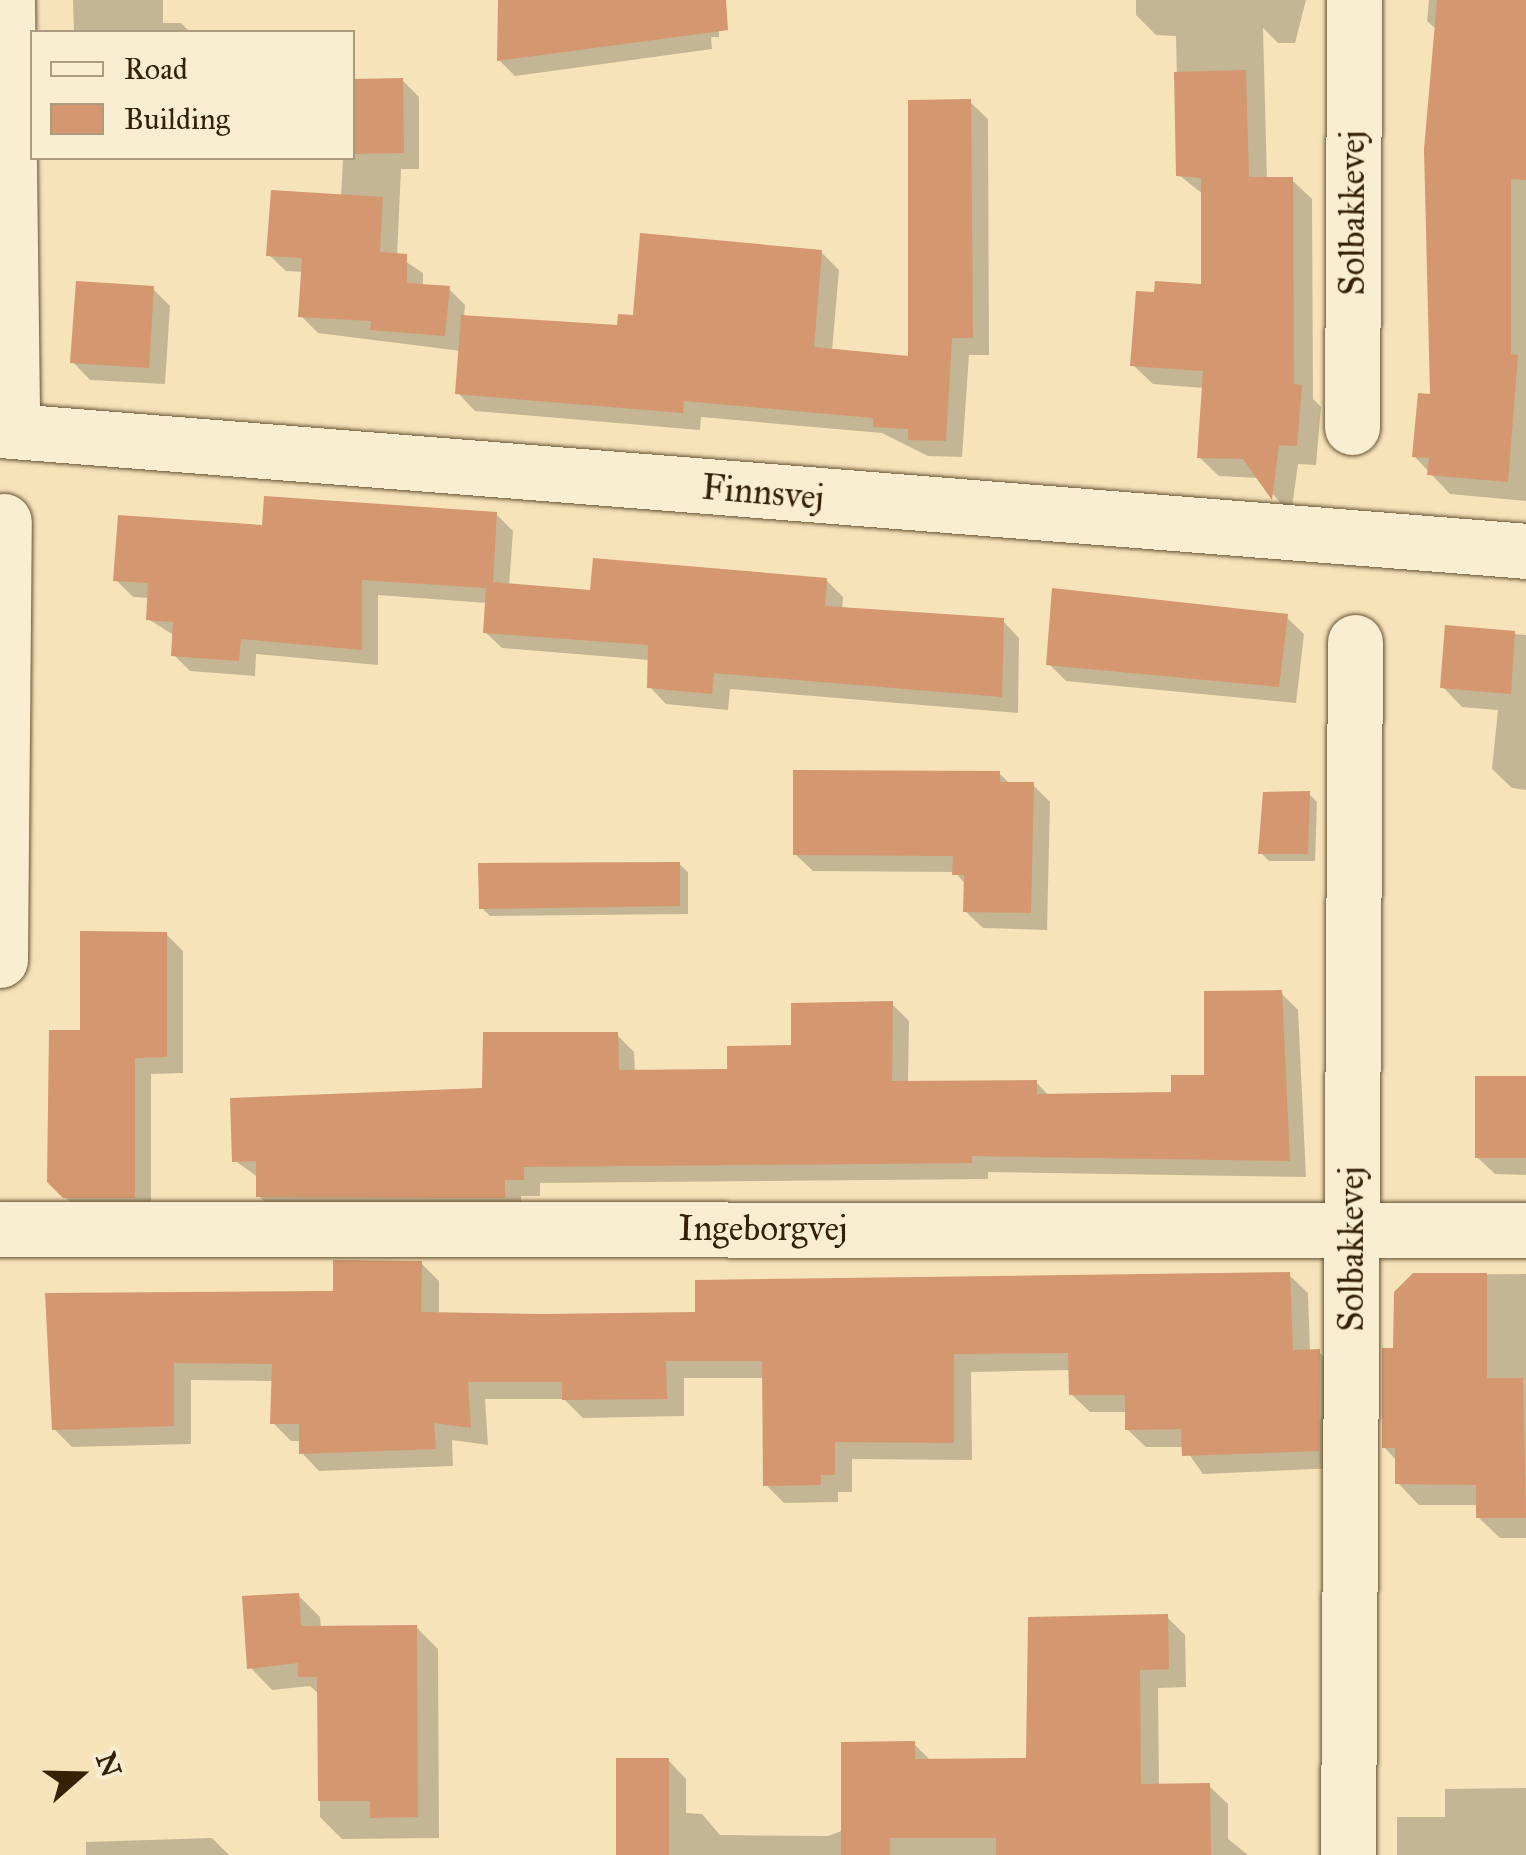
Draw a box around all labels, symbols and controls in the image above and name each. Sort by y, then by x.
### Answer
legend [30,30,355,160]
text: Road [124,51,188,87]
text: Building [124,101,230,137]
street label: Solbakkevej [1332,130,1374,296]
street label: Finnsvej [700,467,826,519]
street label: Solbakkevej [1331,1166,1373,1332]
street label: Ingeborgvej [678,1208,848,1250]
north arrow [30,1725,130,1825]
text: N [88,1747,129,1782]

